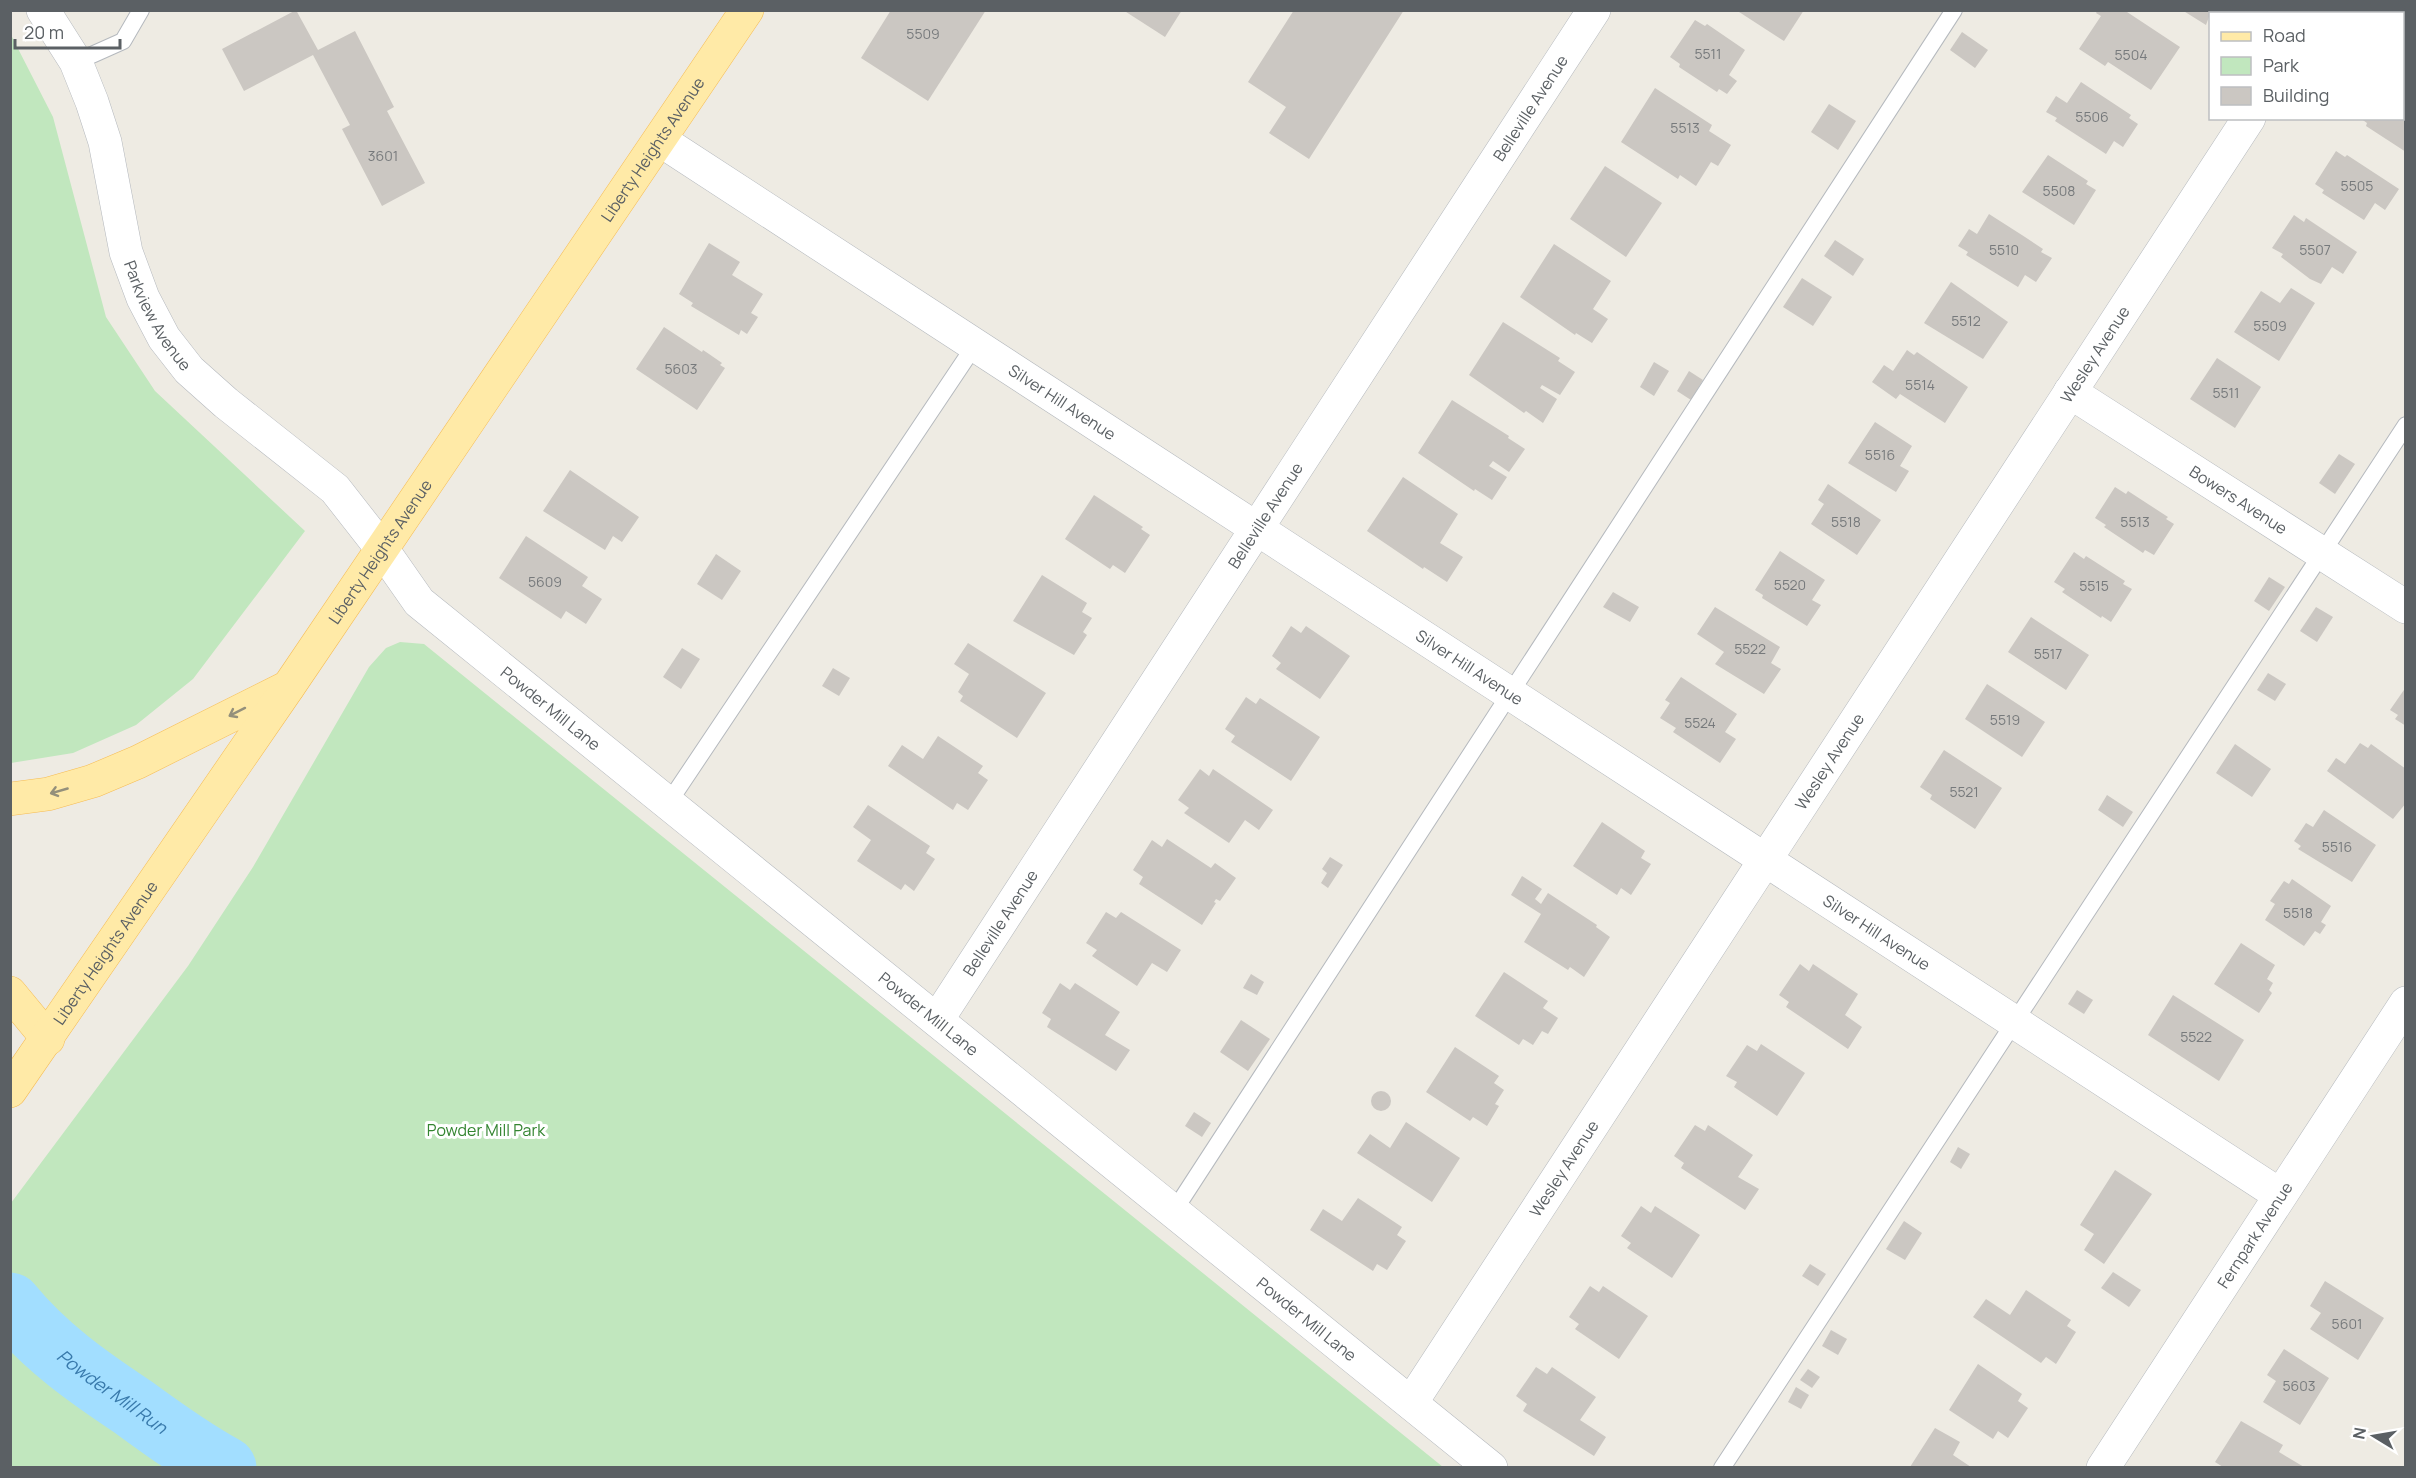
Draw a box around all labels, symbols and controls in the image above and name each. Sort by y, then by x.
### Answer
scale bar [15,12,120,50]
legend [2209,12,2404,120]
text: 20 m [24,20,64,44]
text: Road [2263,23,2306,47]
house number: 5509 [906,24,940,43]
house number: 5511 [1694,44,1722,63]
house number: 5504 [2115,45,2147,64]
street label: Belleville Avenue [1488,51,1573,165]
text: Park [2263,53,2300,77]
street label: Liberty Heights Avenue [596,73,709,226]
text: Building [2263,83,2329,107]
house number: 5506 [2075,107,2109,126]
house number: 5513 [1670,118,1700,137]
house number: 3601 [368,146,398,165]
house number: 5505 [2341,176,2373,195]
house number: 5508 [2043,181,2075,200]
house number: 5510 [1989,240,2019,259]
house number: 5507 [2299,240,2331,259]
street label: Parkview Avenue [119,257,196,375]
street label: Wesley Avenue [2055,302,2134,407]
house number: 5512 [1951,311,1981,330]
house number: 5509 [2253,316,2287,335]
house number: 5603 [664,359,698,378]
street label: Silver Hill Avenue [1004,359,1120,445]
house number: 5514 [1905,375,1935,394]
house number: 5511 [2212,383,2240,402]
house number: 5516 [1865,445,1895,464]
street label: Belleville Avenue [1223,458,1308,573]
street label: Bowers Avenue [2185,460,2292,539]
street label: Liberty Heights Avenue [323,475,437,628]
house number: 5518 [1831,512,1861,531]
house number: 5513 [2120,512,2150,531]
house number: 5609 [528,572,562,591]
house number: 5520 [1774,575,1806,594]
house number: 5515 [2079,576,2109,595]
street label: Silver Hill Avenue [1412,624,1527,710]
house number: 5522 [1734,639,1766,658]
house number: 5517 [2034,644,2062,663]
street label: Powder Mill Lane [496,661,605,755]
one-way arrow [228,707,246,719]
street label: Wesley Avenue [1790,709,1869,814]
house number: 5519 [1990,710,2020,729]
house number: 5524 [1684,713,1716,732]
house number: 5521 [1949,782,1979,801]
one-way arrow [50,786,69,797]
house number: 5516 [2322,837,2352,856]
street label: Belleville Avenue [958,865,1043,980]
street label: Liberty Heights Avenue [48,876,163,1029]
street label: Silver Hill Avenue [1819,889,1935,975]
house number: 5518 [2283,903,2313,922]
street label: Powder Mill Lane [874,967,983,1061]
house number: 5522 [2180,1027,2212,1046]
street label: Wesley Avenue [1524,1116,1604,1221]
park label: Powder Mill Park [427,1119,546,1141]
street label: Fernpark Avenue [2212,1178,2297,1292]
street label: Powder Mill Lane [1252,1272,1361,1366]
house number: 5601 [2332,1314,2362,1333]
water label: Powder Mill Run [52,1343,173,1440]
house number: 5603 [2282,1376,2316,1395]
north arrow [2344,1406,2404,1466]
text: N [2347,1425,2371,1441]

